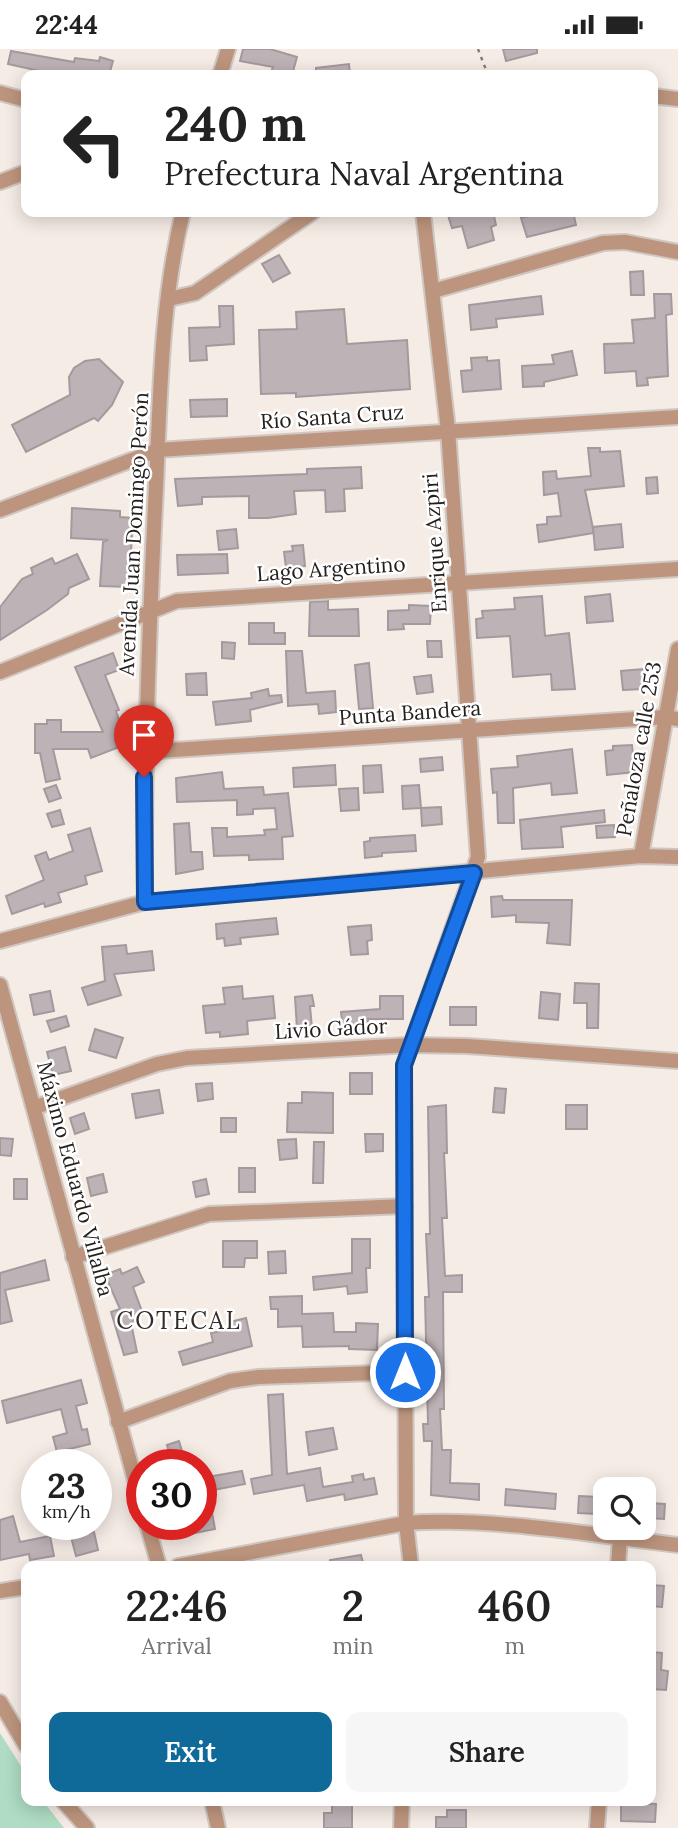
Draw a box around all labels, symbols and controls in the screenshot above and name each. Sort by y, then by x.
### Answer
text: 22:44 [35,8,98,41]
text: 240 m [164,92,306,154]
icon: left [49,98,140,189]
text: Prefectura Naval Argentina [164,153,564,194]
street label: Avenida Juan Domingo Perón [113,391,154,678]
street label: Río Santa Cruz [259,398,405,435]
street label: Enrique Azpiri [416,472,453,614]
street label: Lago Argentino [256,550,406,587]
street label: Peñaloza calle 253 [610,659,667,839]
street label: Punta Bandera [338,694,482,731]
pin [114,705,174,777]
icon: arrive [125,716,163,754]
street label: Livio Gádor [274,1012,388,1045]
street label: Máximo Eduardo Villalba [31,1058,120,1300]
district label: COTECAL [116,1305,242,1336]
position arrow [368,1335,442,1409]
speed limit sign: 30 [126,1449,217,1540]
text: 23 [47,1463,86,1508]
map controls [593,1477,656,1540]
button: search [593,1477,656,1540]
text: km/h [42,1500,91,1523]
text: 22:46 [125,1579,228,1633]
text: 2 [342,1579,364,1633]
text: 460 [478,1579,552,1633]
text: Arrival [142,1631,212,1660]
text: min [332,1631,373,1660]
text: m [504,1631,525,1660]
button: Exit [49,1712,332,1792]
button: Share [346,1712,628,1792]

